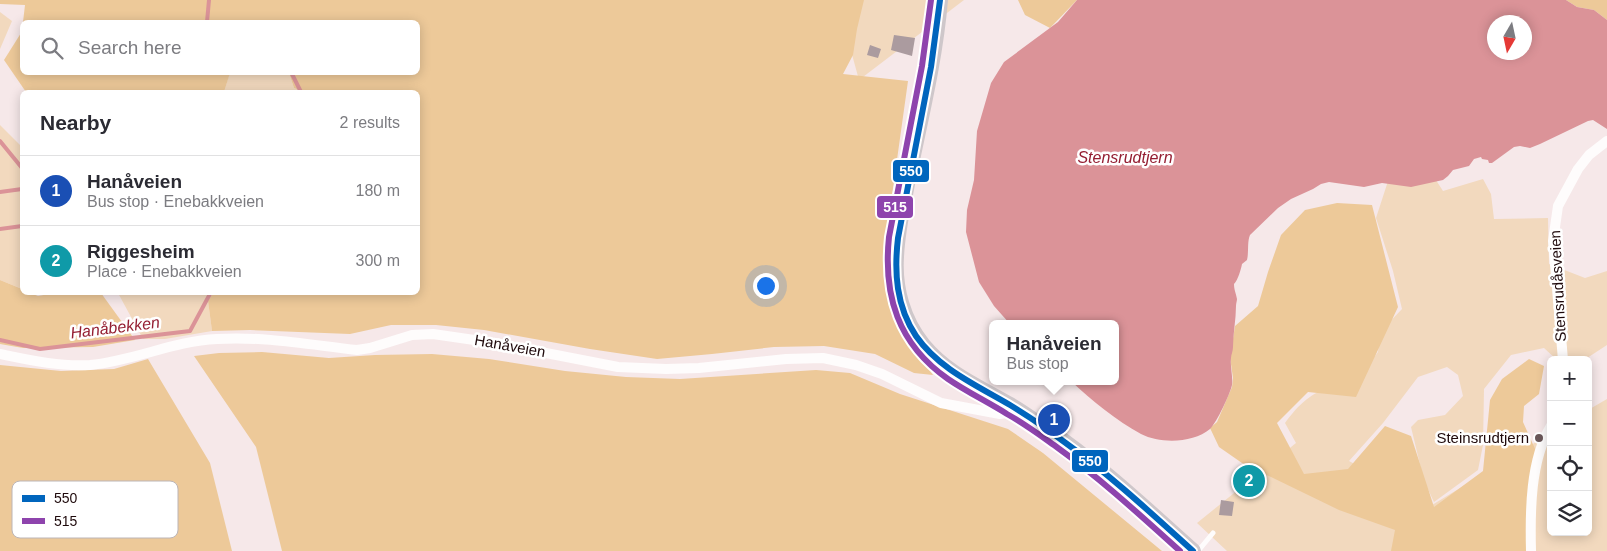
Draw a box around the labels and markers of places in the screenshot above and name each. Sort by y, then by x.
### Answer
pin: 1 [1038,401,1070,439]
place label: Steinsrudtjern [1436,429,1529,446]
marker: Steinsrudtjern [1533,432,1545,444]
pin: 2 [1233,462,1265,500]

